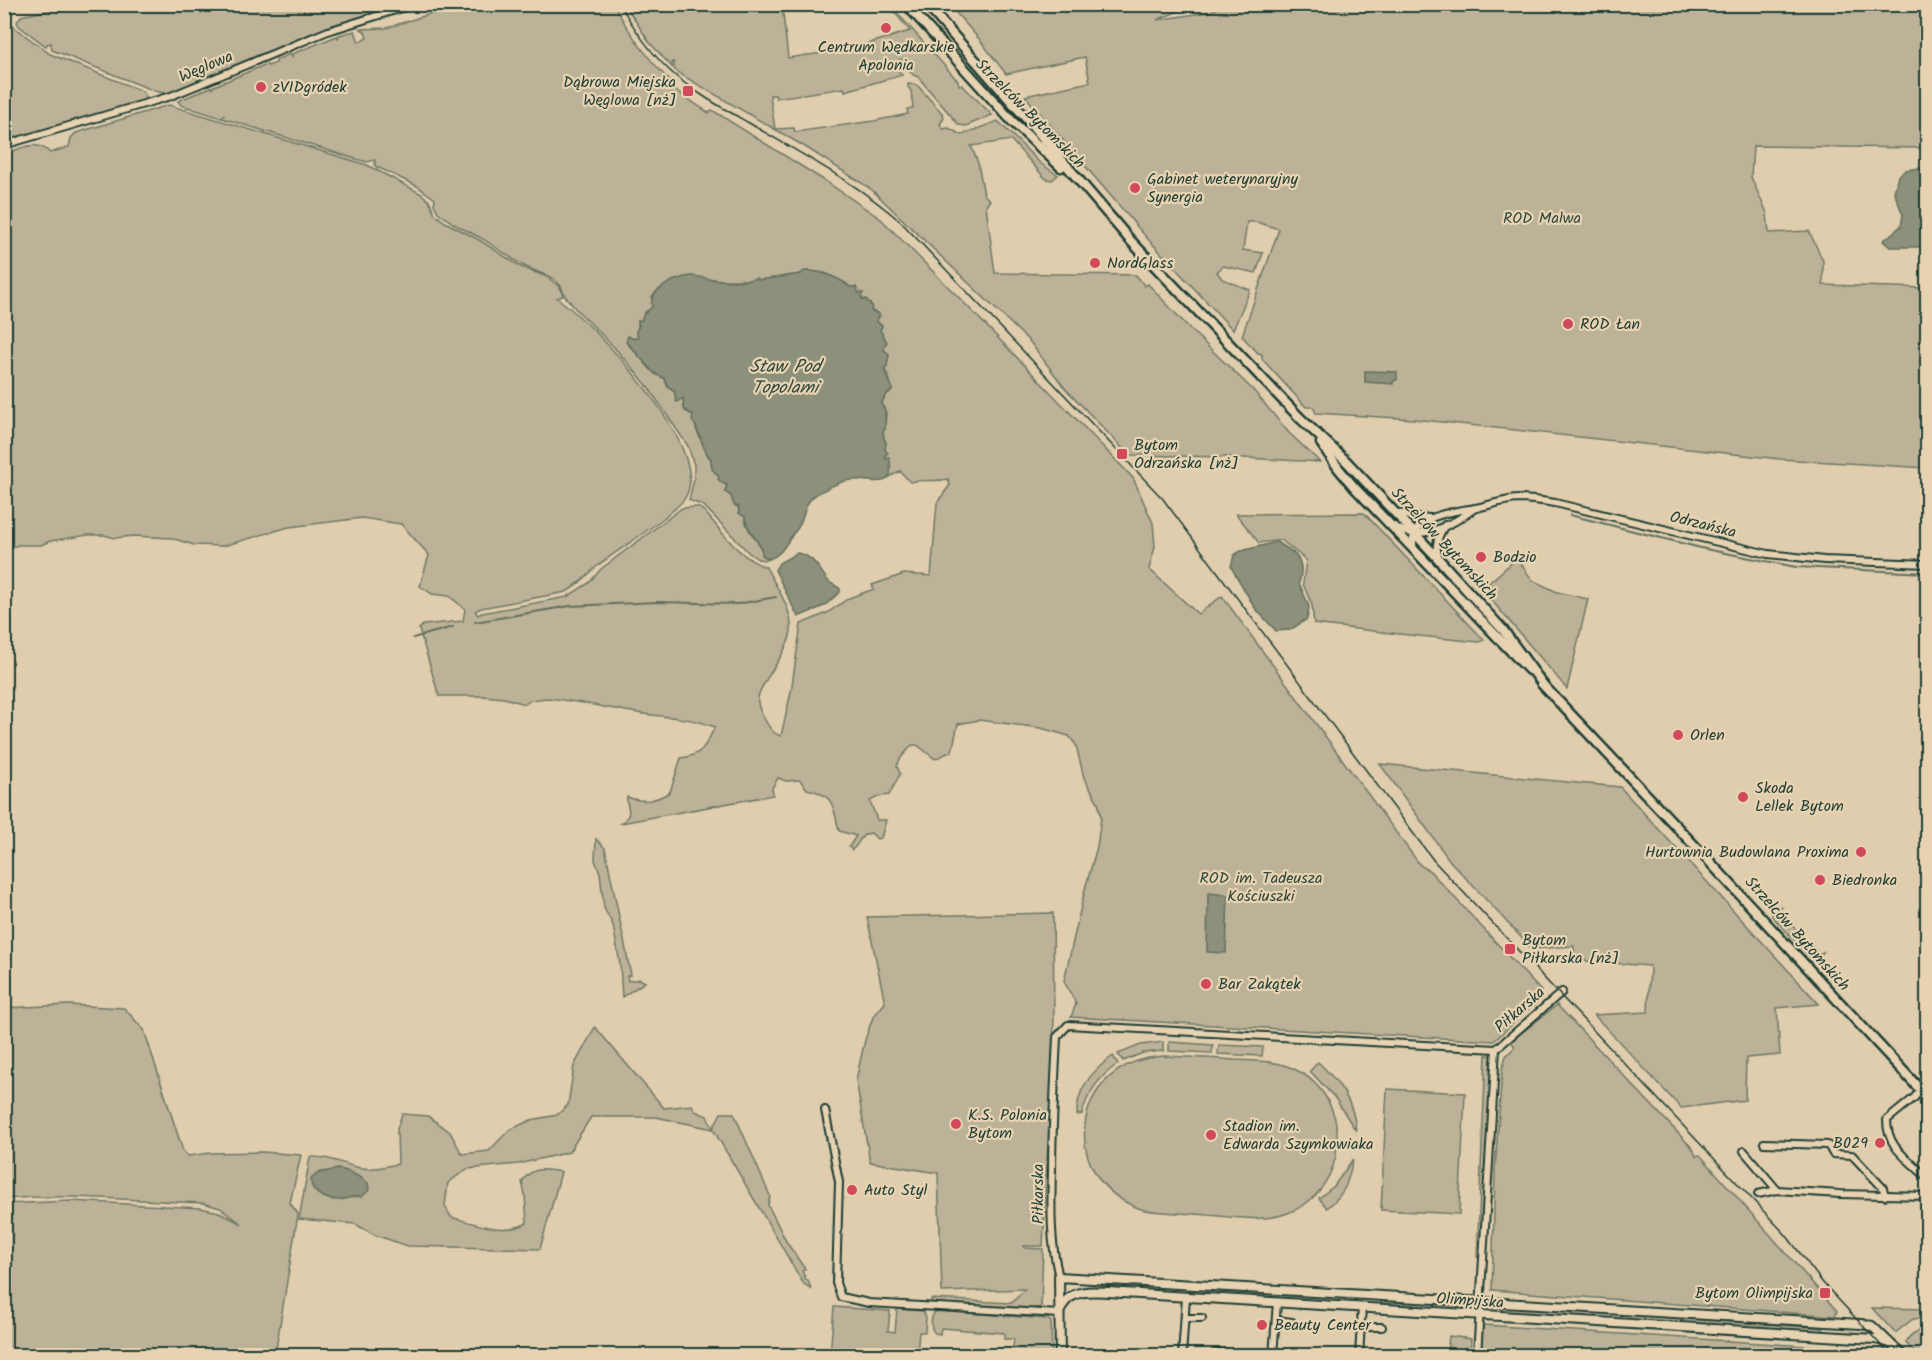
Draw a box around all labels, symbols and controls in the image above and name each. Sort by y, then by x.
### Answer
marker: Centrum Wędkarskie Apolonia [879,21,893,35]
place label: Centrum Wędkarskie Apolonia [818,35,954,78]
street label: Węglowa [175,44,237,90]
street label: Strzelców Bytomskich [969,53,1091,175]
place label: Dąbrowa Miejska Węglowa [nż] [563,70,676,113]
place label: zVIDgródek [273,75,347,100]
marker: zVIDgródek [254,80,268,94]
marker: Dąbrowa Miejska Węglowa [nż] [681,84,695,98]
place label: Gabinet weterynaryjny Synergia [1147,167,1298,210]
marker: Gabinet weterynaryjny Synergia [1128,181,1142,195]
park label: ROD Malwa [1503,206,1581,231]
place label: NordGlass [1107,251,1173,276]
marker: NordGlass [1088,256,1102,270]
place label: ROD Łan [1580,312,1640,337]
marker: ROD Łan [1561,317,1575,331]
water label: Staw Pod Topolami [749,353,825,403]
place label: Bytom Odrzańska [nż] [1134,433,1238,476]
marker: Bytom Odrzańska [nż] [1115,447,1129,461]
street label: Strzelców Bytomskich [1385,482,1503,606]
street label: Odrzańska [1667,505,1739,545]
place label: Bodzio [1493,545,1537,570]
marker: Bodzio [1474,550,1488,564]
place label: Orlen [1690,723,1725,748]
marker: Orlen [1671,728,1685,742]
place label: Skoda Lellek Bytom [1755,776,1844,819]
marker: Skoda Lellek Bytom [1736,790,1750,804]
place label: Hurtownia Budowlana Proxima [1645,840,1849,865]
marker: Hurtownia Budowlana Proxima [1854,845,1868,859]
park label: ROD im. Tadeusza Kościuszki [1200,866,1322,909]
place label: Biedronka [1832,868,1897,893]
street label: Strzelców Bytomskich [1738,871,1856,997]
marker: Biedronka [1813,873,1827,887]
place label: Bytom Piłkarska [nż] [1522,928,1619,971]
marker: Bytom Piłkarska [nż] [1503,942,1517,956]
place label: Bar Zakątek [1218,972,1301,997]
marker: Bar Zakątek [1199,977,1213,991]
street label: Piłkarska [1489,981,1551,1039]
place label: K.S. Polonia Bytom [968,1103,1047,1146]
place label: Stadion im. Edwarda Szymkowiaka [1223,1114,1373,1157]
marker: K.S. Polonia Bytom [949,1117,963,1131]
marker: Stadion im. Edwarda Szymkowiaka [1204,1128,1218,1142]
place label: B029 [1833,1131,1868,1156]
marker: B029 [1873,1136,1887,1150]
street label: Piłkarska [1026,1164,1051,1224]
place label: Auto Styl [864,1178,927,1203]
marker: Auto Styl [845,1183,859,1197]
place label: Bytom Olimpijska [1695,1281,1813,1306]
street label: Olimpijska [1435,1286,1505,1316]
marker: Bytom Olimpijska [1818,1286,1832,1300]
place label: Beauty Center [1274,1313,1372,1338]
marker: Beauty Center [1255,1318,1269,1332]

